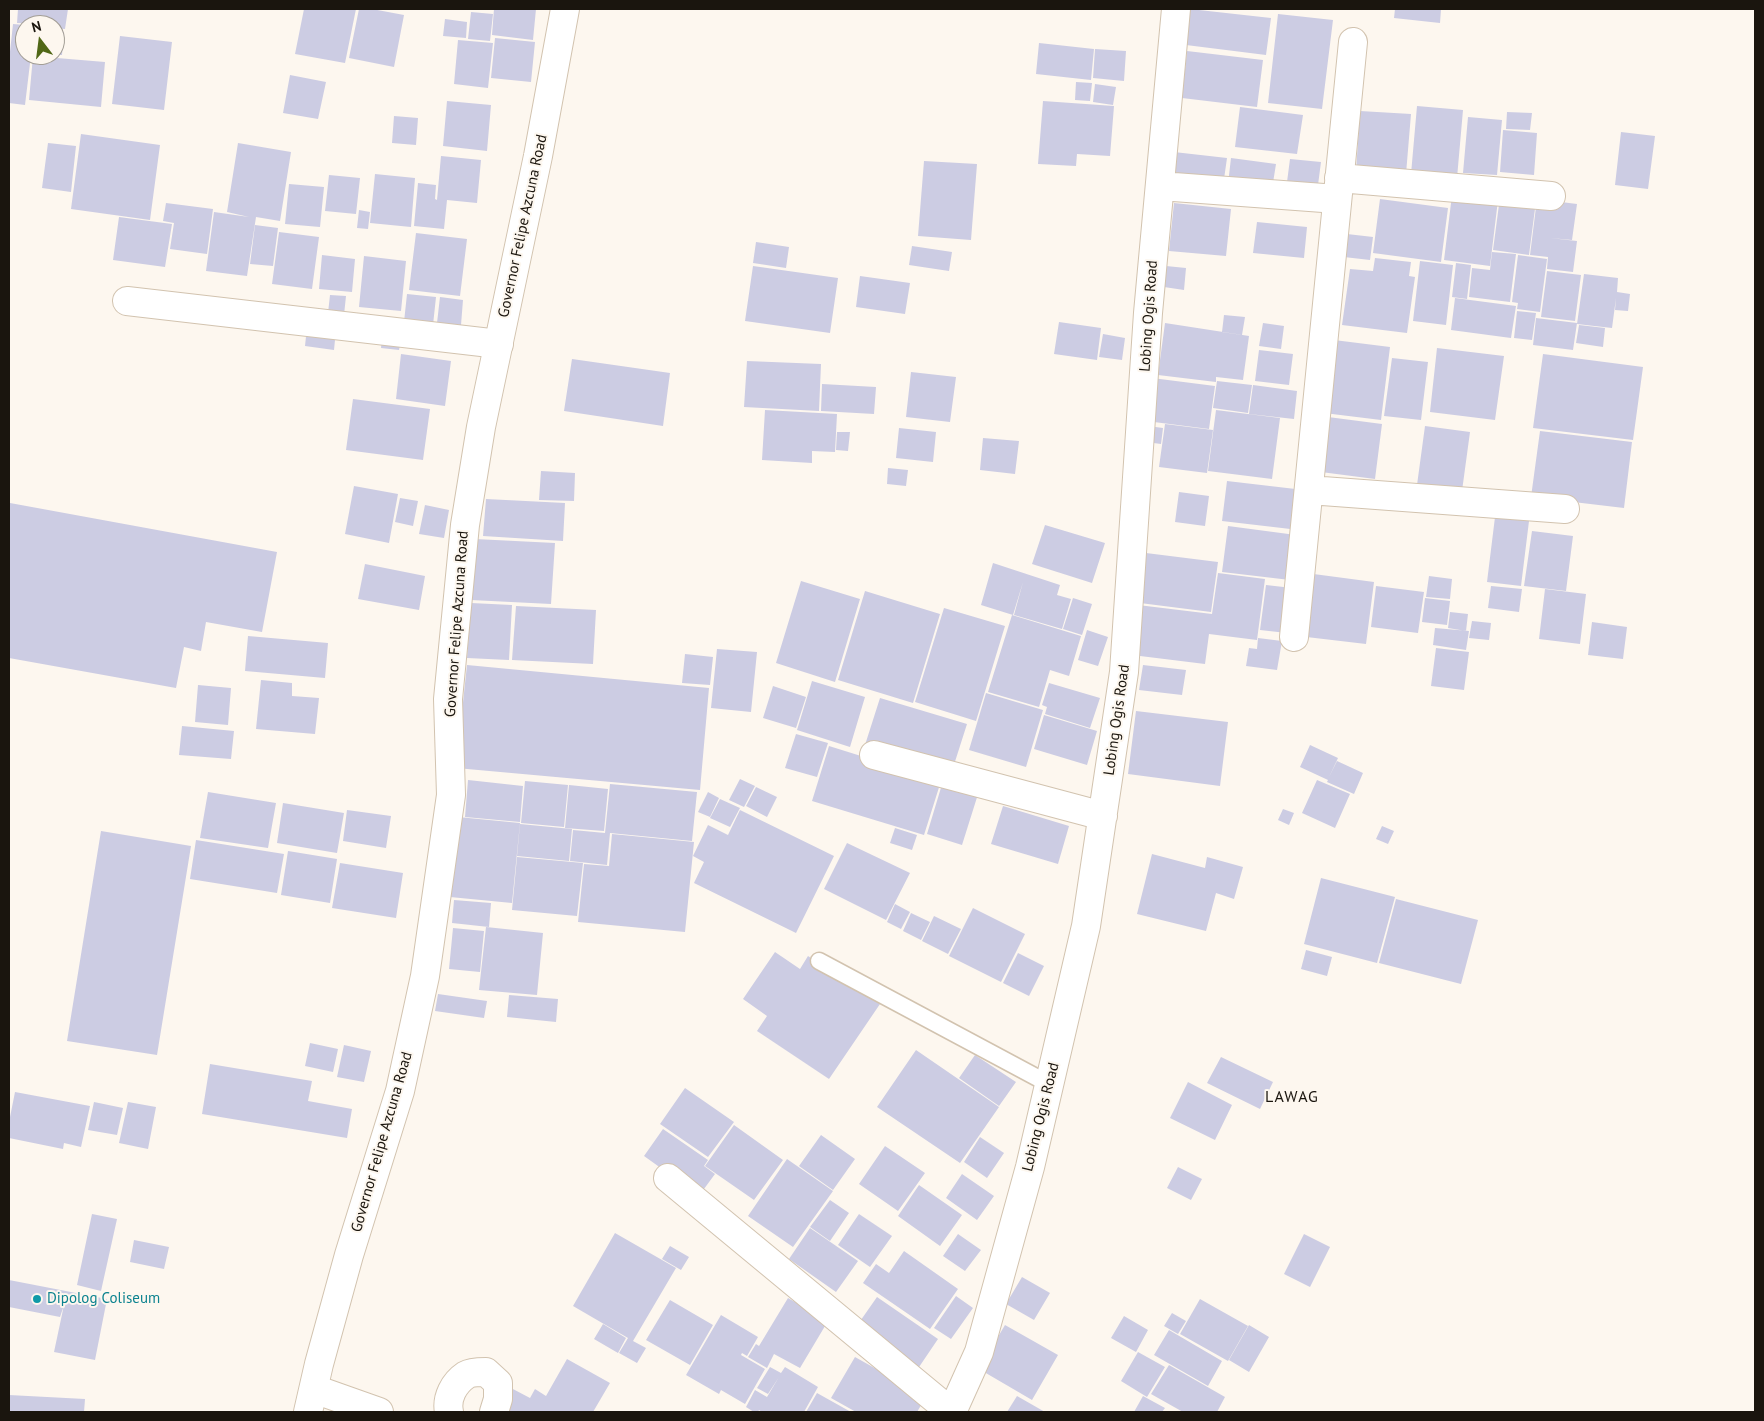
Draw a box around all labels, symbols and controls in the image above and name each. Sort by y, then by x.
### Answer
north arrow [15,15,65,65]
text: N [30,17,43,36]
street label: Governor Felipe Azcuna Road [495,133,551,319]
street label: Lobing Ogis Road [1136,260,1162,372]
street label: Governor Felipe Azcuna Road [442,530,472,718]
street label: Lobing Ogis Road [1100,663,1134,777]
street label: Governor Felipe Azcuna Road [348,1050,416,1234]
street label: Lobing Ogis Road [1019,1061,1063,1173]
district label: LAWAG [1264,1087,1320,1107]
place label: Dipolog Coliseum [47,1290,160,1308]
marker: Dipolog Coliseum [31,1293,43,1305]

